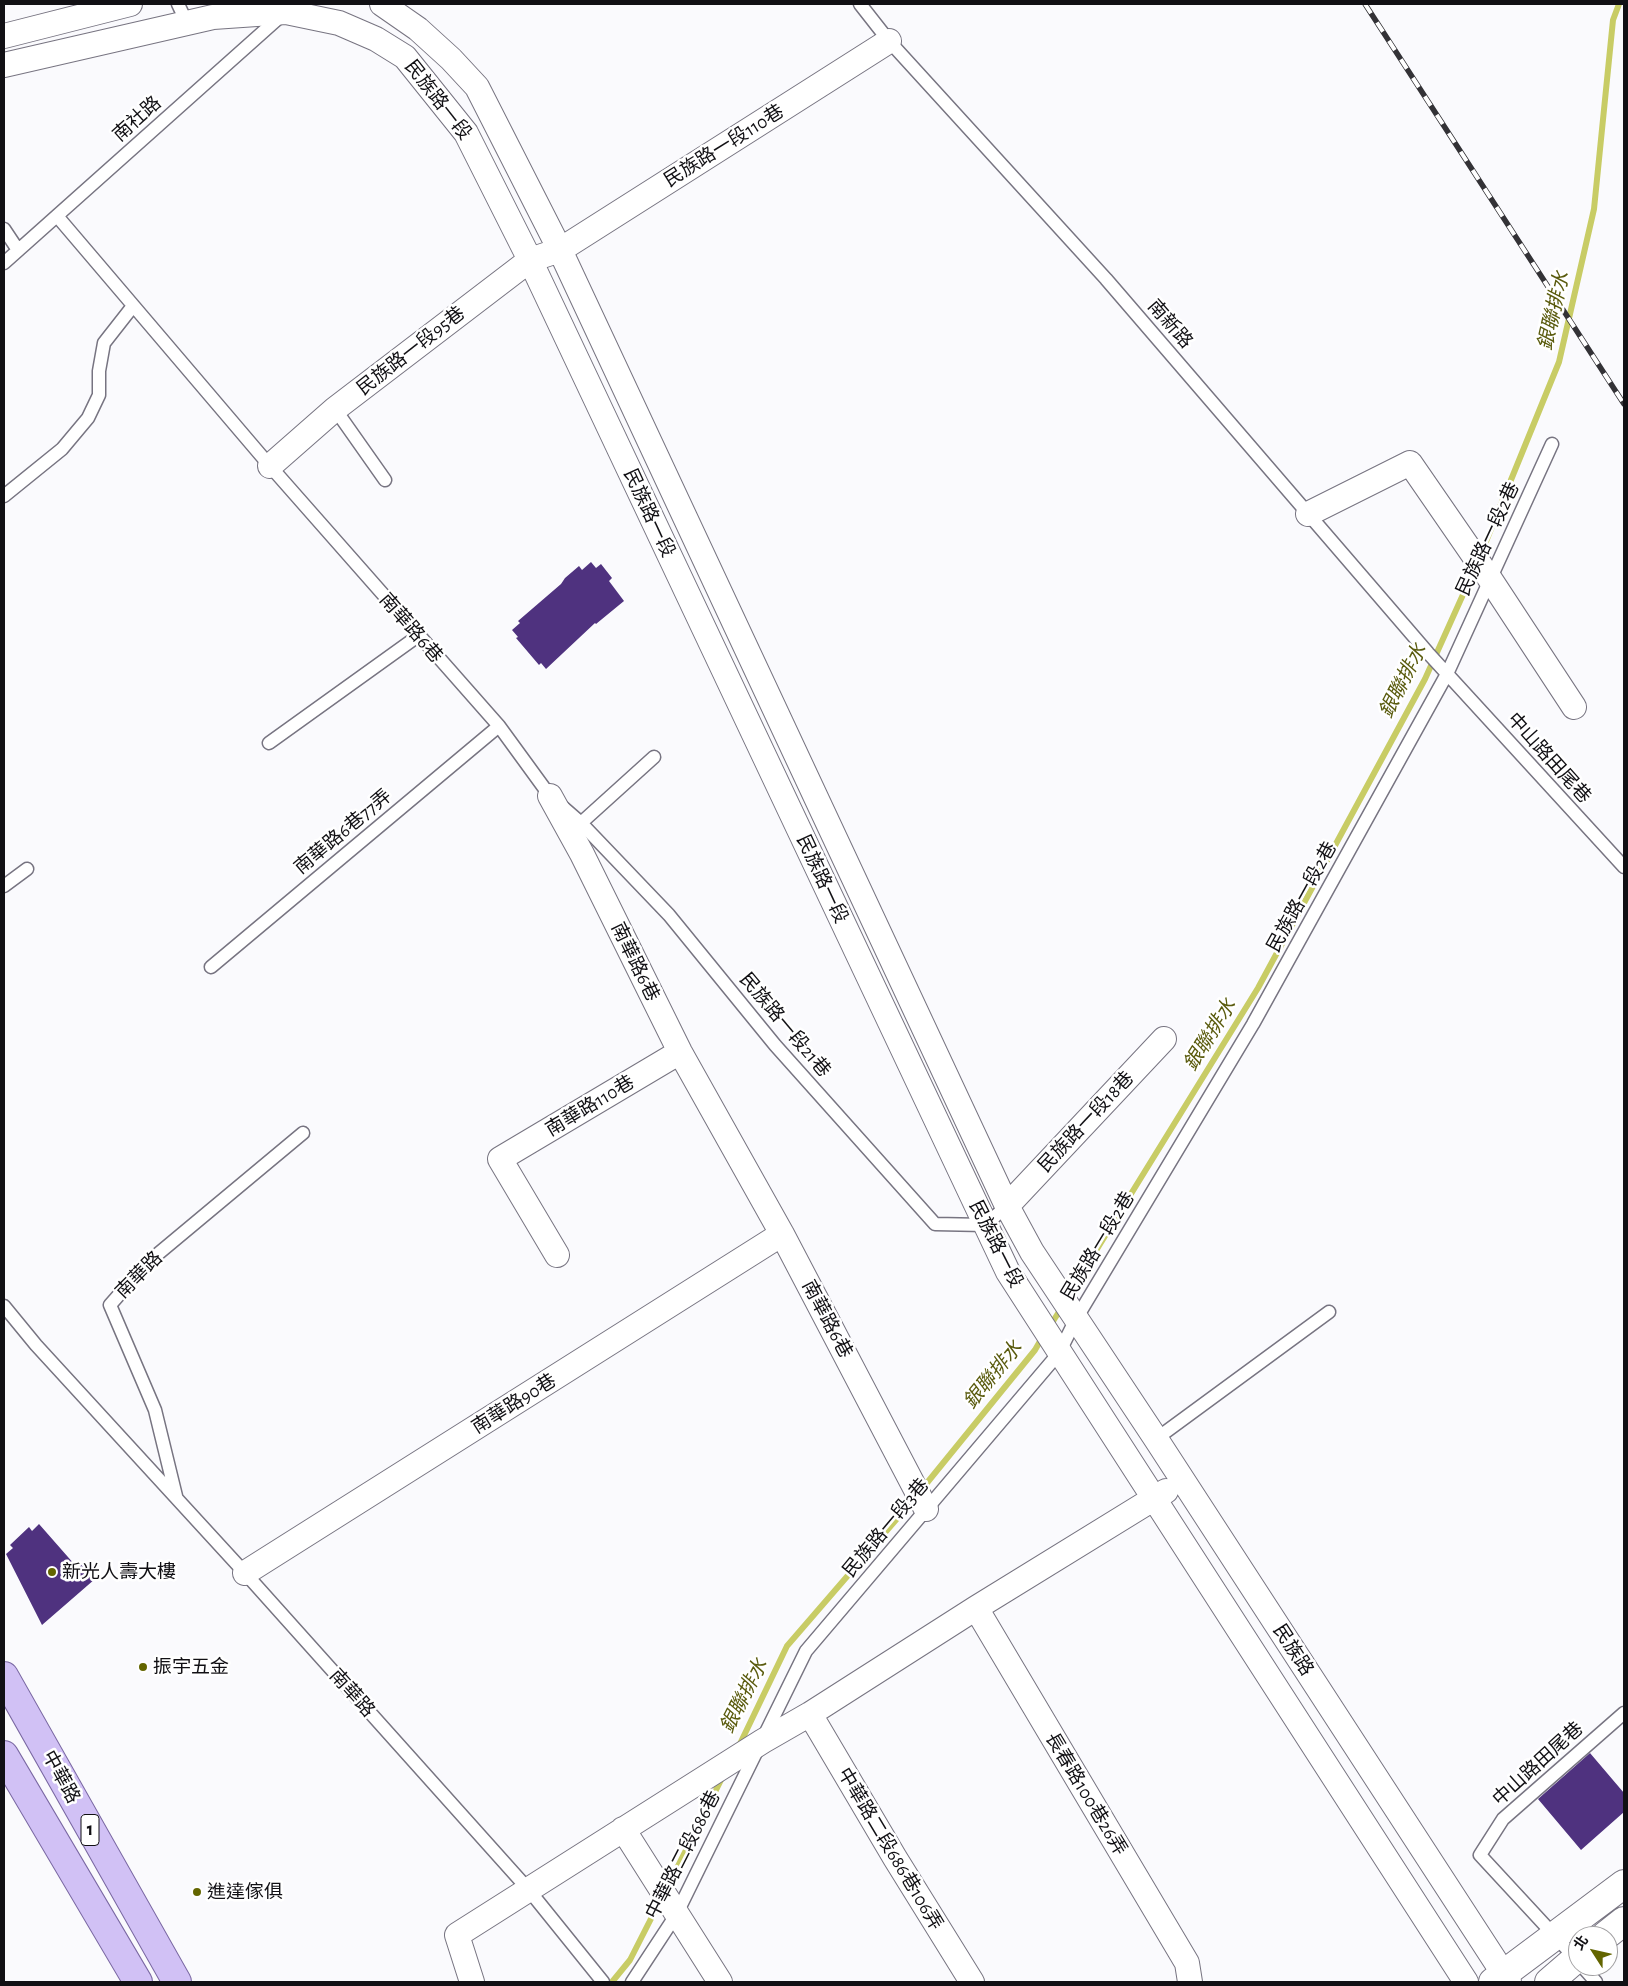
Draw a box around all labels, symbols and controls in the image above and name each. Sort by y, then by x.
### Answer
street label: 民族路一段 [400,56,476,144]
street label: 南社路 [108,91,166,147]
street label: 民族路一段110巷 [660,100,788,192]
water label: 銀聯排水 [1533,269,1575,353]
street label: 南新路 [1143,295,1197,353]
street label: 民族路一段95巷 [352,302,470,400]
street label: 民族路一段 [619,465,679,561]
street label: 民族路一段2巷 [1452,479,1524,599]
street label: 南華路6巷 [375,588,447,668]
water label: 銀聯排水 [1374,640,1432,722]
street label: 中山路田尾巷 [1502,708,1596,808]
street label: 南華路6巷77弄 [290,785,396,879]
street label: 民族路一段 [792,831,852,927]
street label: 民族路一段2巷 [1262,838,1342,956]
street label: 南華路6巷 [606,919,664,1005]
street label: 民族路一段21巷 [735,968,835,1082]
water label: 銀聯排水 [1179,995,1241,1075]
street label: 民族路一段18巷 [1033,1067,1139,1177]
street label: 南華路110巷 [542,1071,638,1141]
street label: 民族路一段2巷 [1057,1188,1139,1304]
street label: 民族路一段 [964,1197,1028,1291]
street label: 南華路 [111,1247,167,1303]
street label: 南華路6巷 [797,1276,857,1362]
water label: 銀聯排水 [959,1336,1027,1414]
street label: 南華路90巷 [468,1369,560,1439]
street label: 民族路一段3巷 [838,1474,934,1582]
place label: 新光人壽大樓 [62,1561,176,1583]
marker: 新光人壽大樓 [46,1566,58,1578]
street label: 民族路 [1268,1620,1318,1680]
water label: 銀聯排水 [715,1655,773,1737]
place label: 振宇五金 [153,1656,229,1678]
marker: 振宇五金 [137,1661,149,1673]
street label: 南華路 [324,1664,380,1722]
street label: 中山路田尾巷 [1488,1717,1588,1811]
street label: 長春路100巷26弄 [1040,1728,1132,1860]
street label: 中華路 [37,1747,85,1807]
street label: 中華路二段686巷106弄 [832,1764,948,1934]
street label: 中華路二段686巷 [641,1787,725,1923]
road number: 1 [81,1814,99,1846]
place label: 進達傢俱 [207,1881,283,1903]
marker: 進達傢俱 [191,1886,203,1898]
north arrow [1568,1926,1618,1976]
text: 北 [1572,1933,1591,1953]

